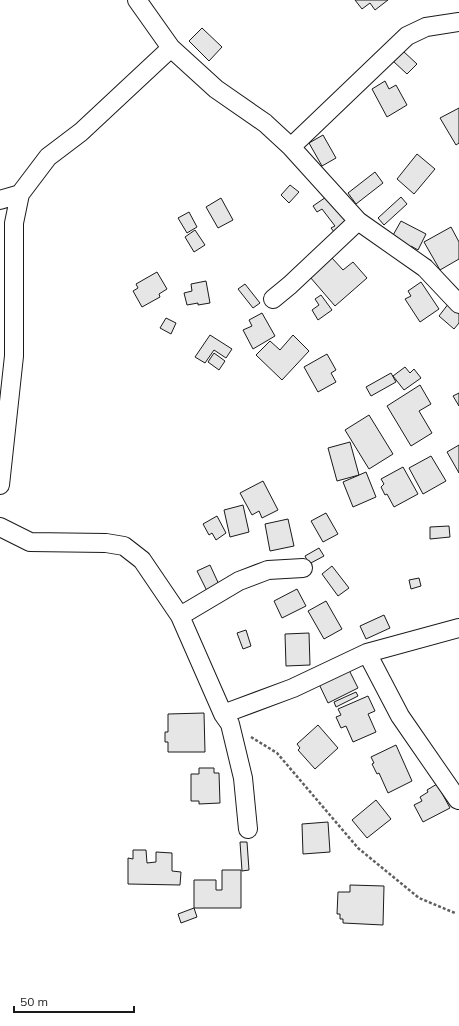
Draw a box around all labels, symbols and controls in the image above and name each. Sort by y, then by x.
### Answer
scale bar [14,988,134,1014]
text: 50 m [20,994,48,1009]

